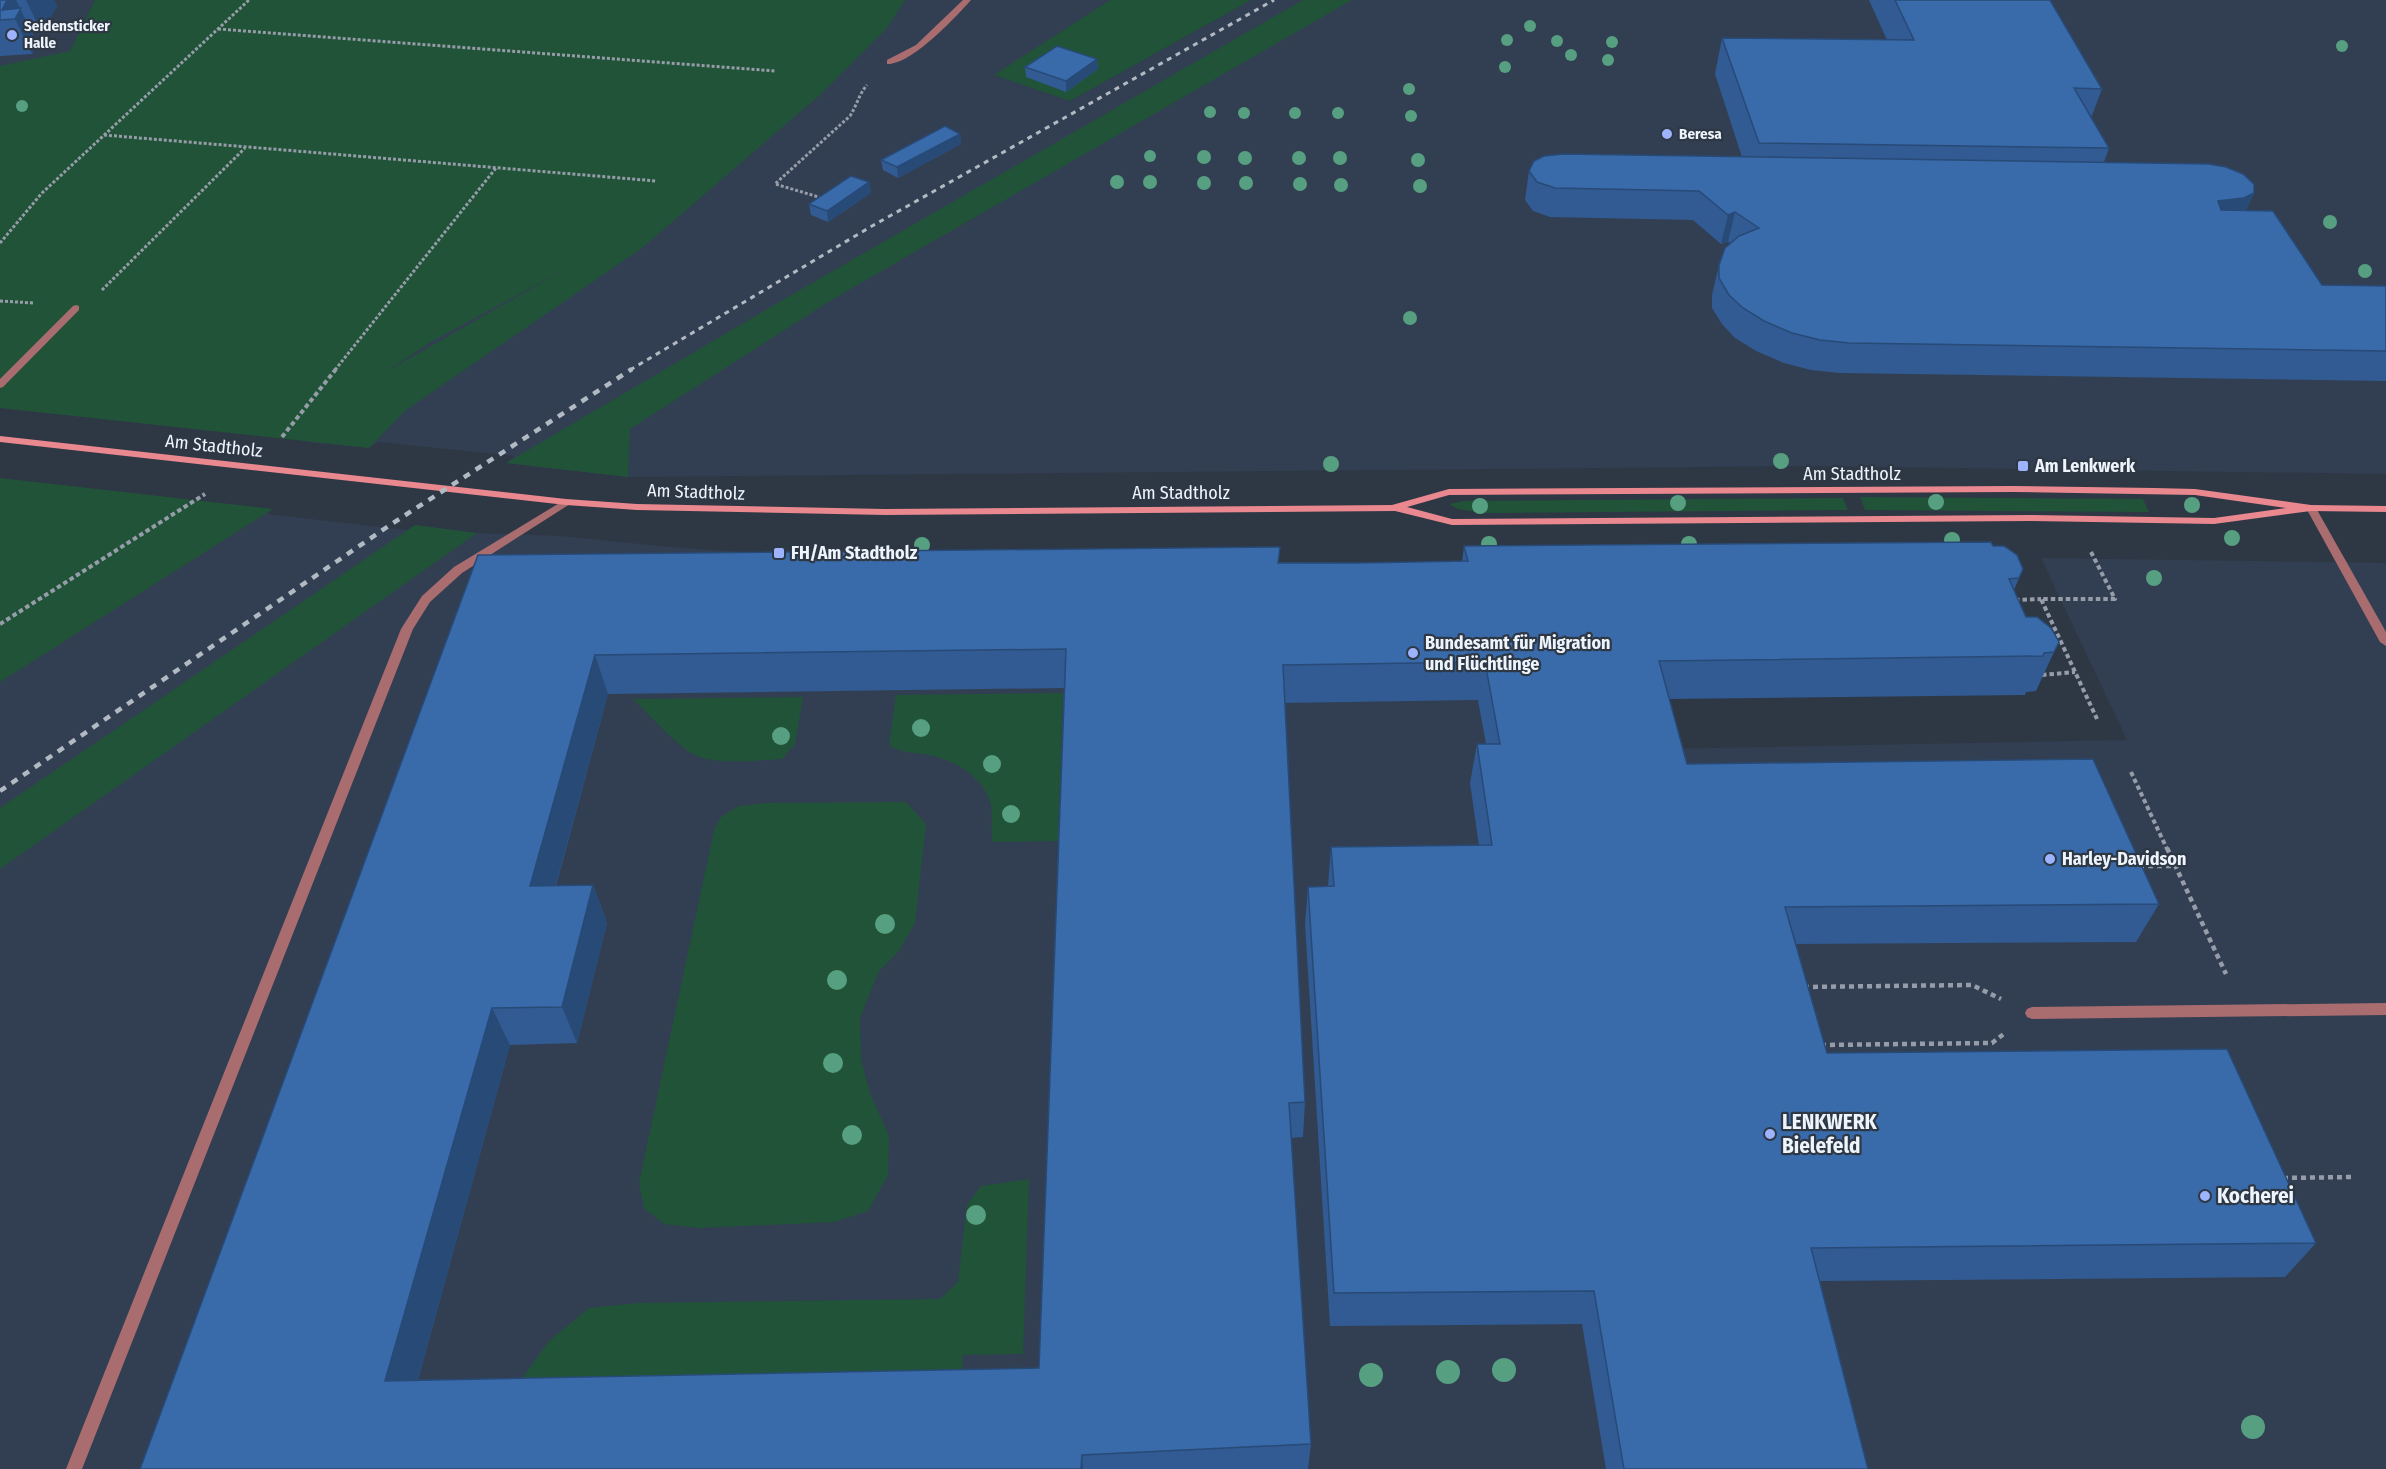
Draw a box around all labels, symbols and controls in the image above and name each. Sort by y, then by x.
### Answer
place label: Seidensticker Halle [24,17,110,52]
marker: Seidensticker Halle [5,28,19,42]
place label: Beresa [1679,125,1722,143]
marker: Beresa [1660,127,1674,141]
street label: Am Stadtholz [164,430,264,462]
place label: Am Lenkwerk [2034,455,2136,477]
marker: Am Lenkwerk [2016,459,2030,473]
street label: Am Stadtholz [1803,463,1901,485]
street label: Am Stadtholz [647,479,745,505]
street label: Am Stadtholz [1132,482,1230,504]
place label: FH/Am Stadtholz [791,542,918,564]
marker: FH/Am Stadtholz [772,546,786,560]
place label: Bundesamt für Migration und Flüchtlinge [1425,632,1611,675]
marker: Bundesamt für Migration und Flüchtlinge [1406,646,1420,660]
place label: Harley-Davidson [2062,848,2186,870]
marker: Harley-Davidson [2043,852,2057,866]
place label: LENKWERK Bielefeld [1782,1109,1877,1159]
marker: LENKWERK Bielefeld [1763,1127,1777,1141]
place label: Kocherei [2217,1183,2294,1209]
marker: Kocherei [2198,1189,2212,1203]

